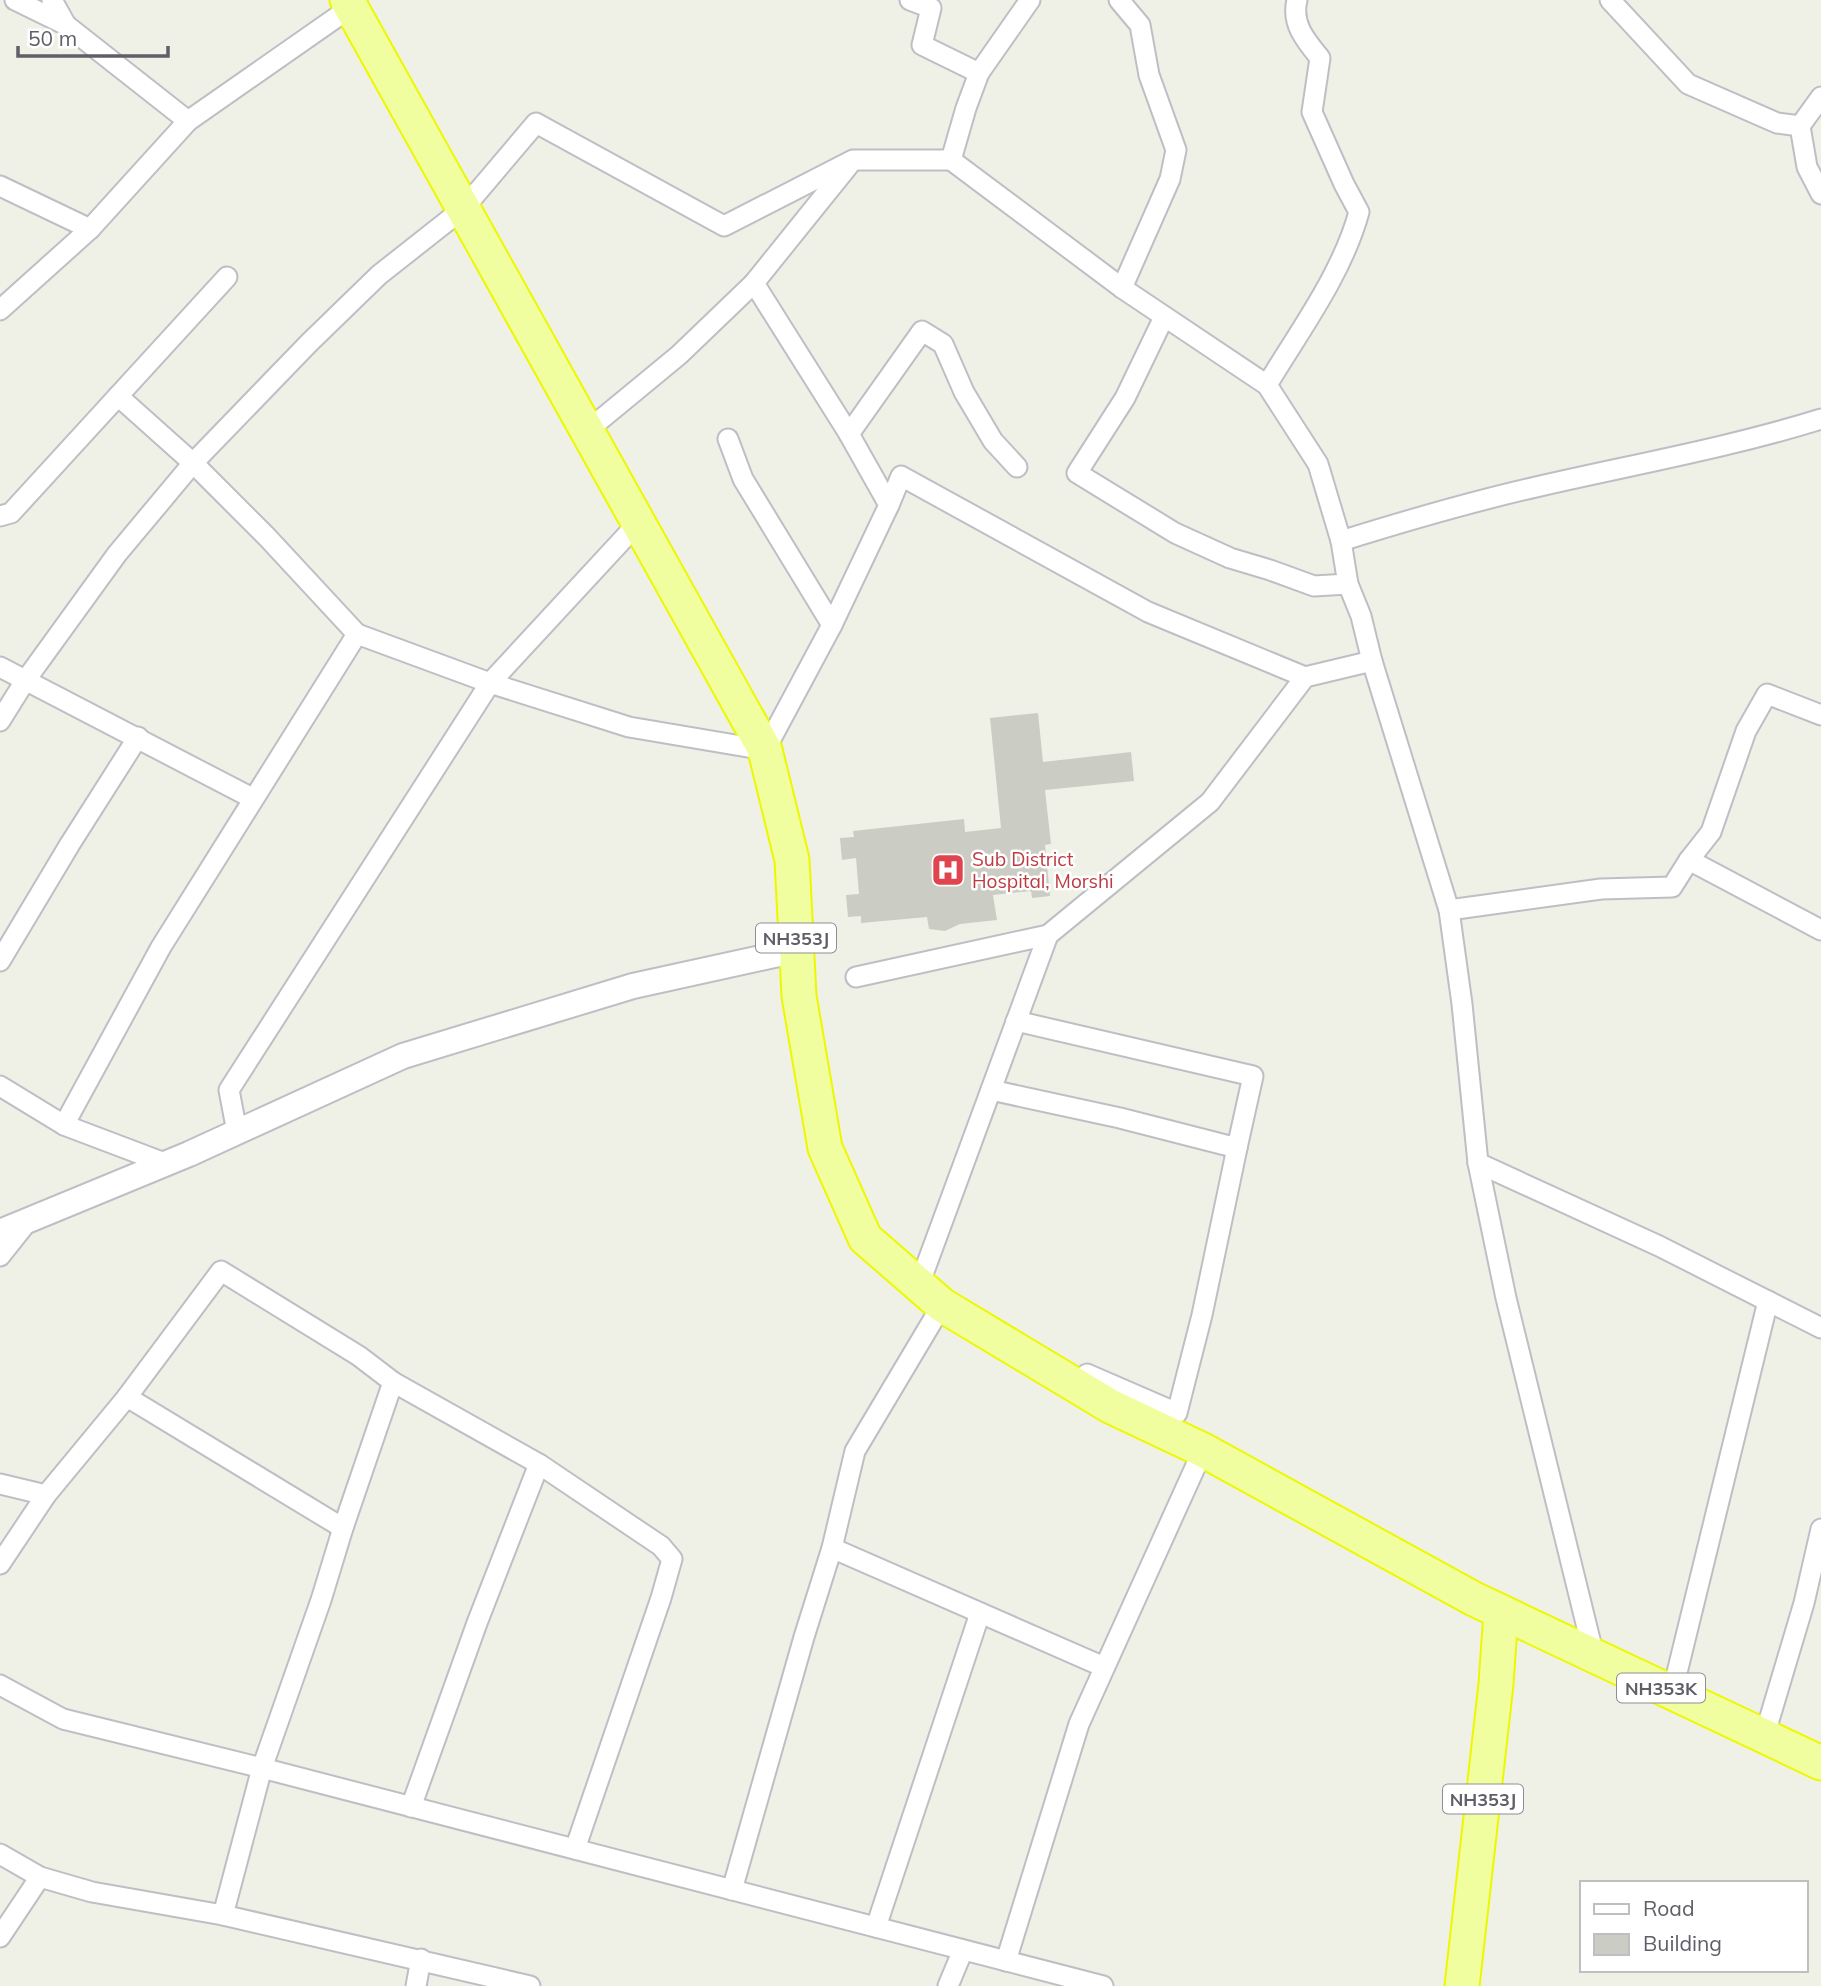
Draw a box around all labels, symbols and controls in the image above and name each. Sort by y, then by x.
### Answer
scale bar [18,14,168,58]
text: 50 m [28,25,77,51]
place label: Sub District Hospital, Morshi [972,847,1114,893]
hospital icon: Sub District Hospital, Morshi [929,851,967,889]
road number: NH353J [756,923,836,953]
road number: NH353K [1617,1674,1705,1702]
road number: NH353J [1443,1784,1523,1814]
legend [1580,1881,1807,1972]
text: Road [1643,1895,1694,1921]
text: Building [1643,1930,1722,1956]

